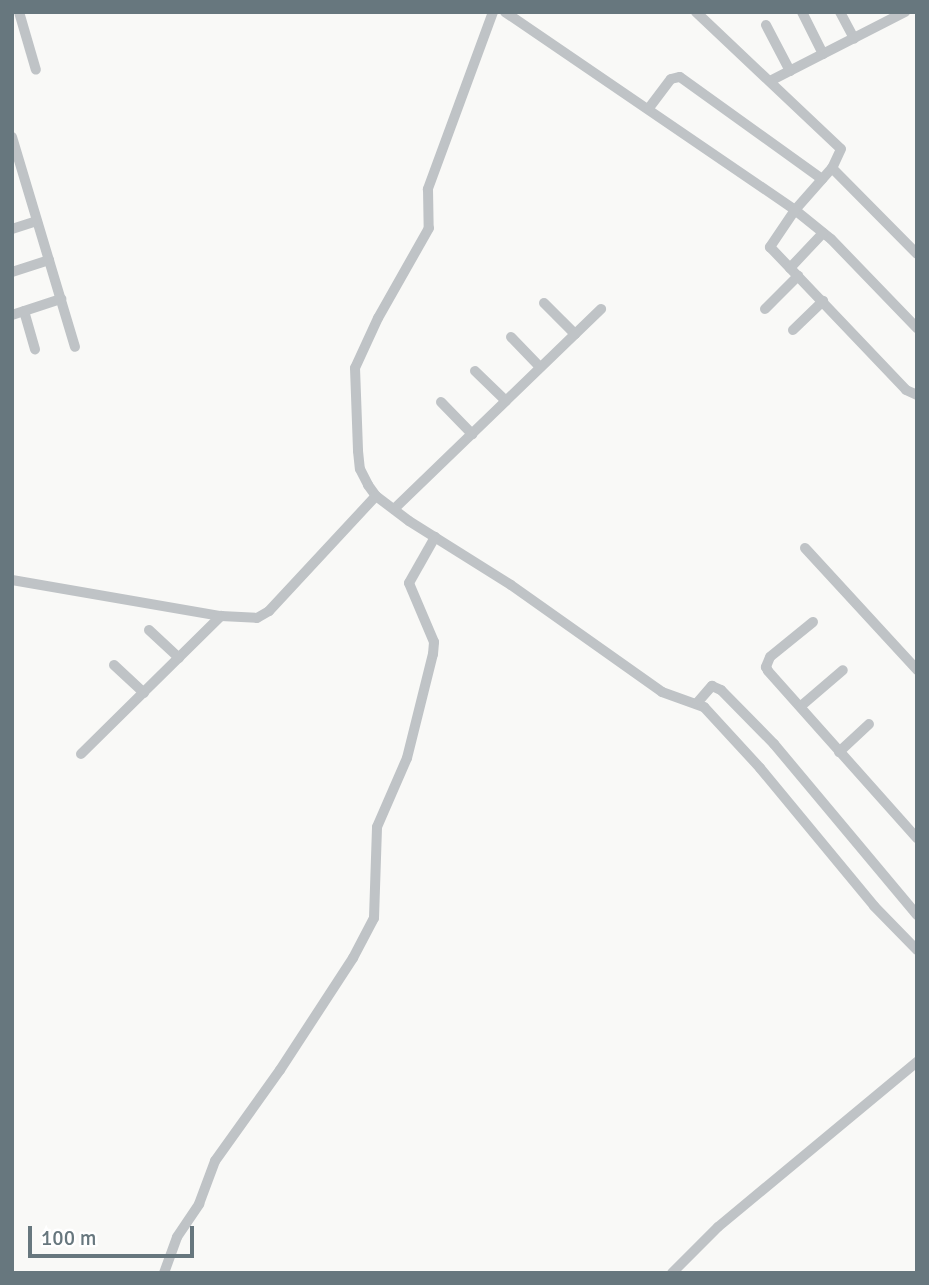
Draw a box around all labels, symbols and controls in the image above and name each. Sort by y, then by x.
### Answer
scale bar [32,1212,198,1256]
text: 100 m [41,1225,96,1251]

